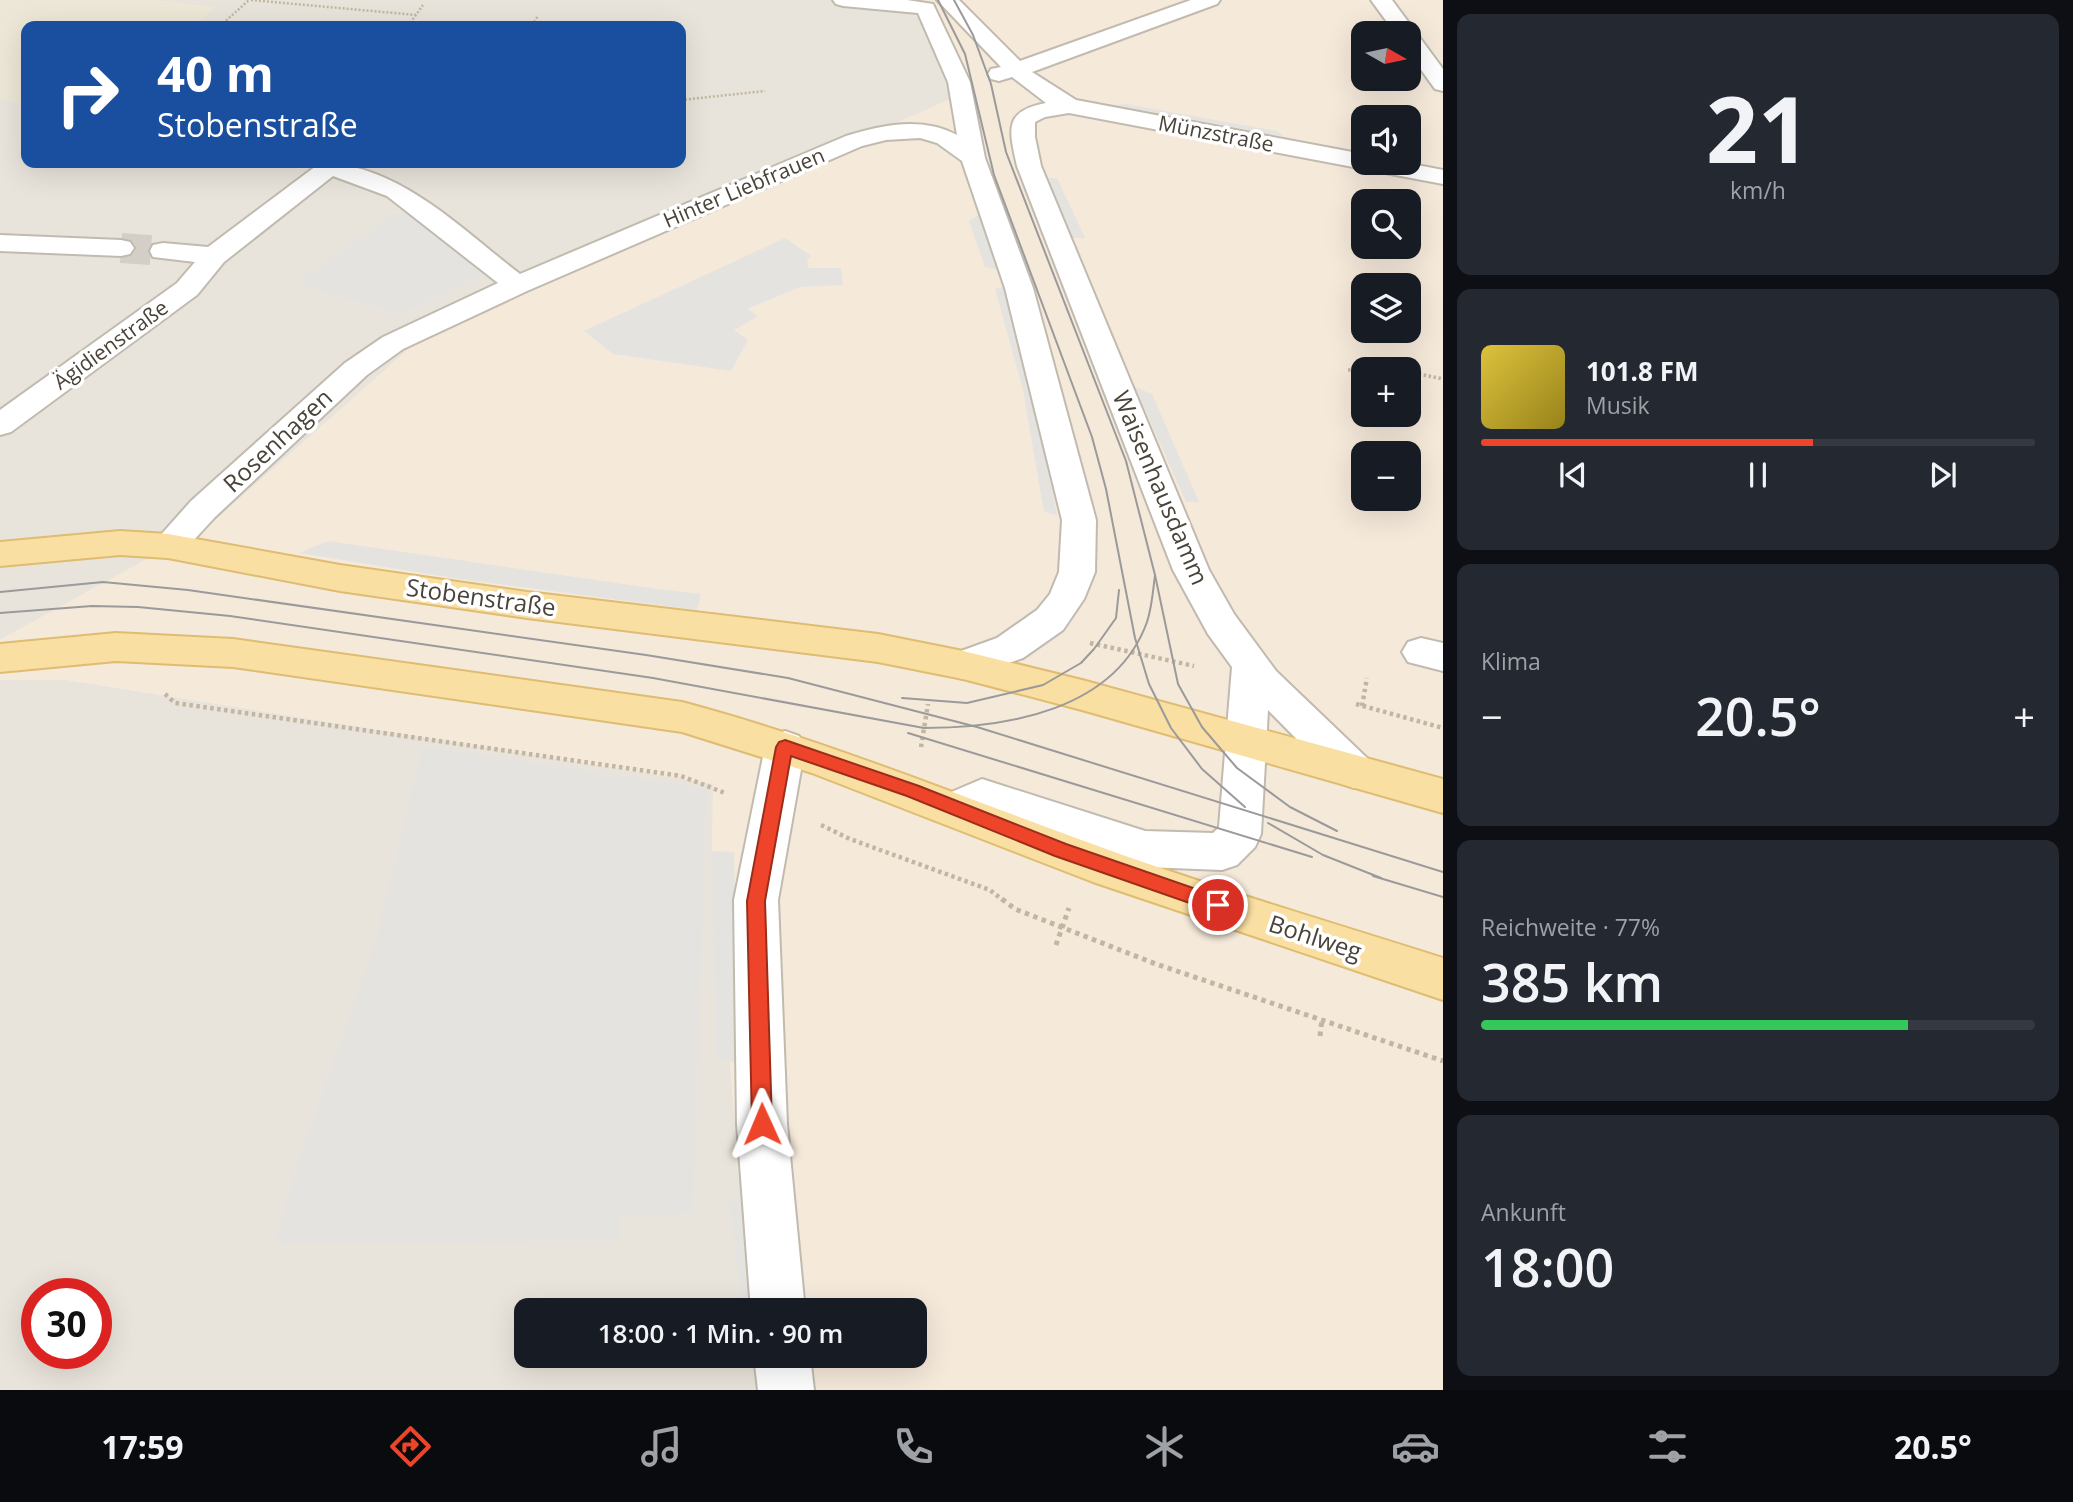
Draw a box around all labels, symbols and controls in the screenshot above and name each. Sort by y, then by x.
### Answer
north arrow [1351,21,1421,91]
map controls [1351,21,1421,511]
text: 40 m [157,40,274,106]
icon: right [42,49,133,140]
text: 21 [1706,66,1810,190]
text: Stobenstraße [157,103,358,146]
button: sound [1351,105,1421,175]
street label: Münzstraße [1156,108,1276,158]
street label: Hinter Liebfrauen [659,140,829,234]
text: km/h [1730,174,1786,206]
button: search [1351,189,1421,259]
button: layers [1351,273,1421,343]
street label: Ägidienstraße [47,293,173,395]
text: 101.8 FM [1586,353,1698,389]
button: + [1351,357,1421,427]
street label: Rosenhagen [215,381,339,499]
street label: Waisenhausdamm [1106,385,1217,590]
text: Musik [1586,389,1650,421]
button: − [1351,441,1421,511]
icon: previous [1554,456,1592,494]
icon: pause [1739,456,1777,494]
icon: next [1924,456,1962,494]
street label: Stobenstraße [404,570,558,623]
text: Klima [1481,645,1541,677]
text: 20.5° [1695,680,1821,751]
text: − [1481,690,1503,742]
text: + [2013,690,2035,742]
pin [1188,875,1248,935]
icon: arrive [1199,886,1237,924]
street label: Bohlweg [1265,906,1366,967]
text: Reichweite · 77% [1481,911,1660,943]
text: 385 km [1481,946,1663,1017]
position arrow [725,1087,799,1161]
text: Ankunft [1481,1196,1566,1228]
text: 18:00 [1481,1231,1614,1302]
speed limit sign: 30 [21,1278,112,1369]
text: 18:00 · 1 Min. · 90 m [598,1315,843,1351]
icon: directions [386,1422,435,1471]
icon: music [637,1422,686,1471]
icon: phone [889,1422,938,1471]
icon: climate [1140,1422,1189,1471]
icon: car [1391,1422,1440,1471]
icon: filters [1643,1422,1692,1471]
text: 17:59 [101,1425,183,1468]
text: 20.5° [1894,1425,1972,1468]

